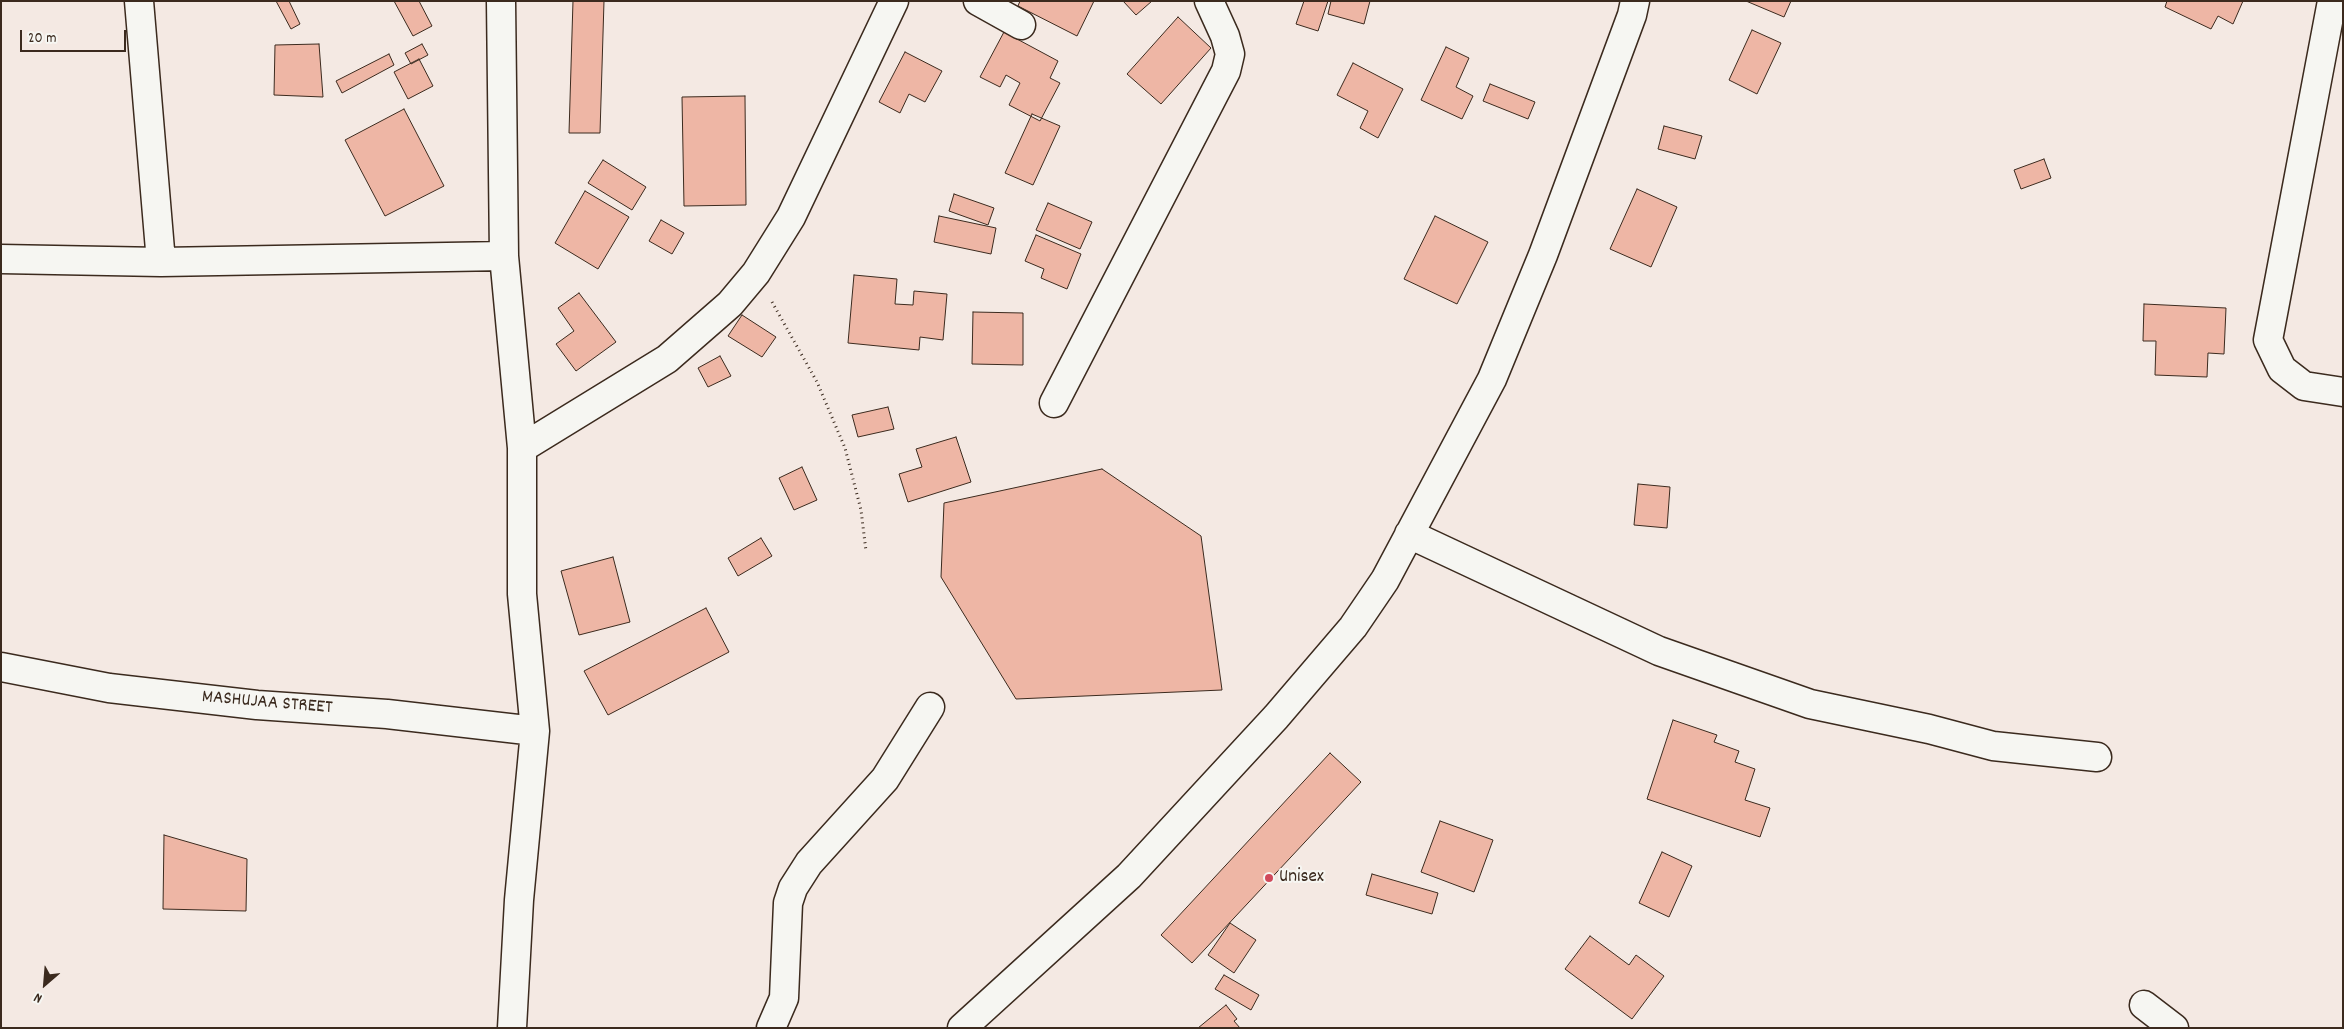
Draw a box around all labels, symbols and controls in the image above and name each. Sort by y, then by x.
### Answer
scale bar [22,20,129,52]
text: 20 m [28,28,56,50]
street label: MASHUJAA STREET [201,687,333,721]
place label: Unisex [1279,867,1324,889]
marker: Unisex [1263,872,1275,884]
north arrow [20,959,70,1009]
text: N [31,987,46,1008]

